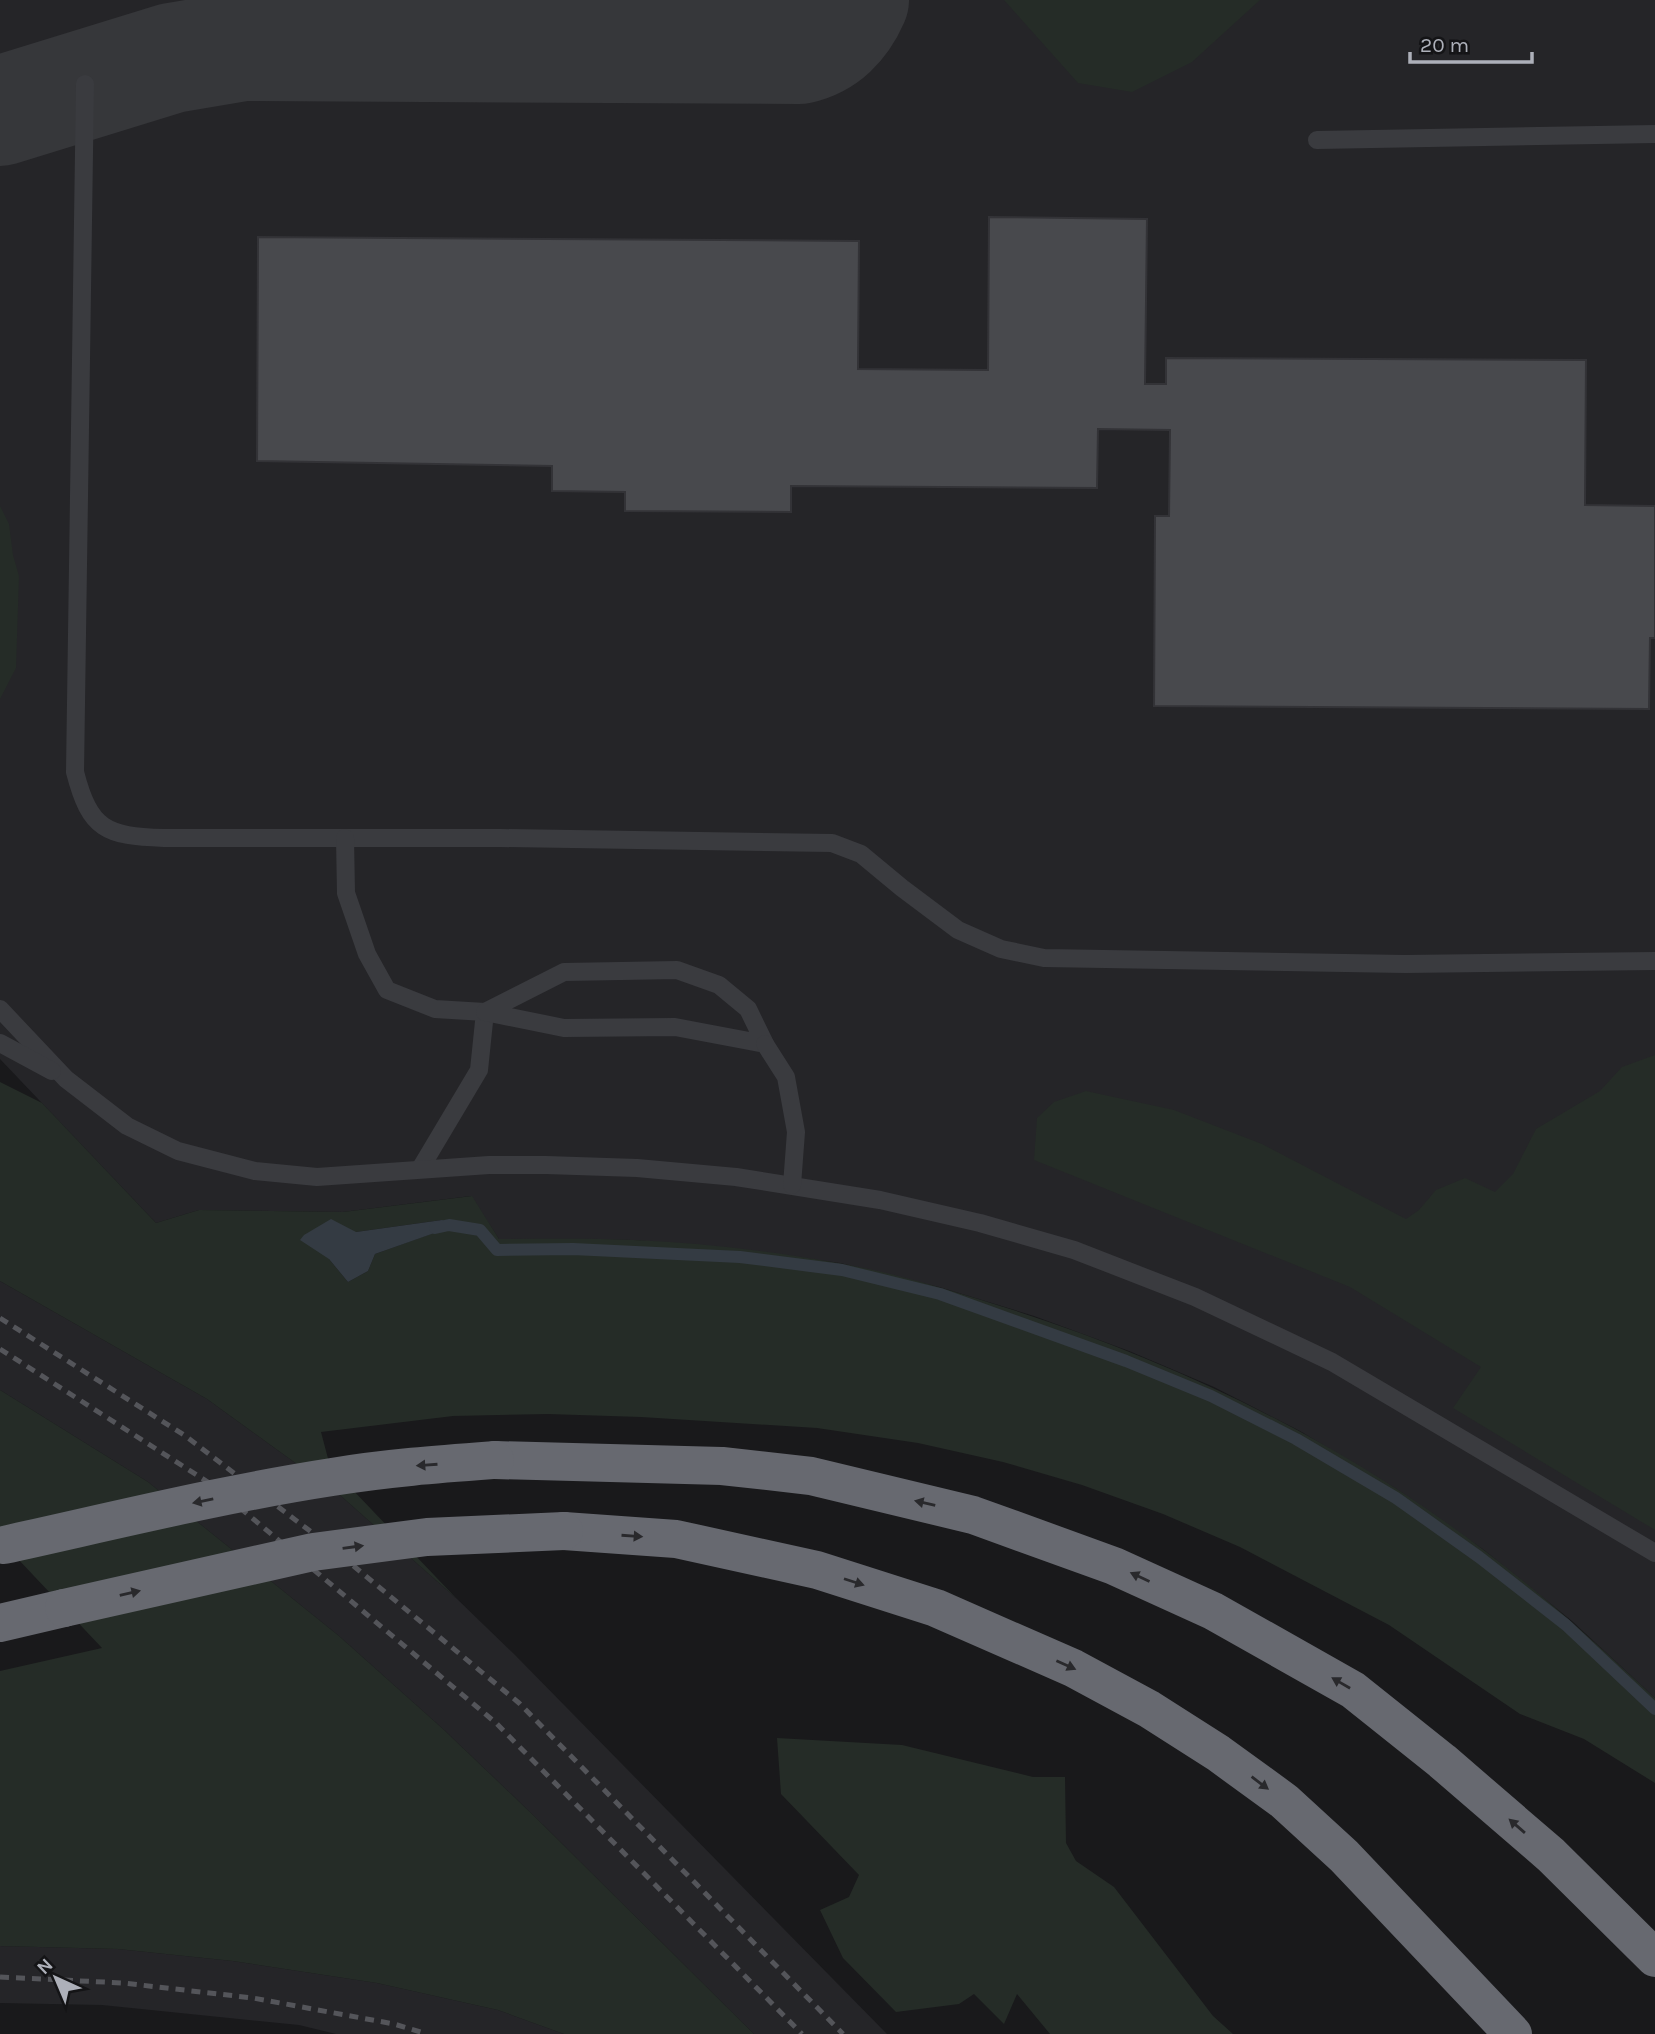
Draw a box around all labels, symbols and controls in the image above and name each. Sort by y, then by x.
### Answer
scale bar [1410,21,1532,65]
text: 20 m [1420,33,1469,57]
one-way arrow [416,1460,438,1471]
one-way arrow [192,1496,214,1507]
one-way arrow [914,1498,936,1509]
one-way arrow [621,1531,643,1542]
one-way arrow [342,1541,364,1552]
one-way arrow [1129,1571,1150,1582]
one-way arrow [844,1577,865,1588]
one-way arrow [120,1588,142,1599]
one-way arrow [1056,1659,1076,1671]
one-way arrow [1331,1677,1350,1689]
one-way arrow [1250,1776,1268,1791]
one-way arrow [1509,1819,1526,1834]
north arrow [21,1943,91,2013]
text: N [32,1954,57,1979]

